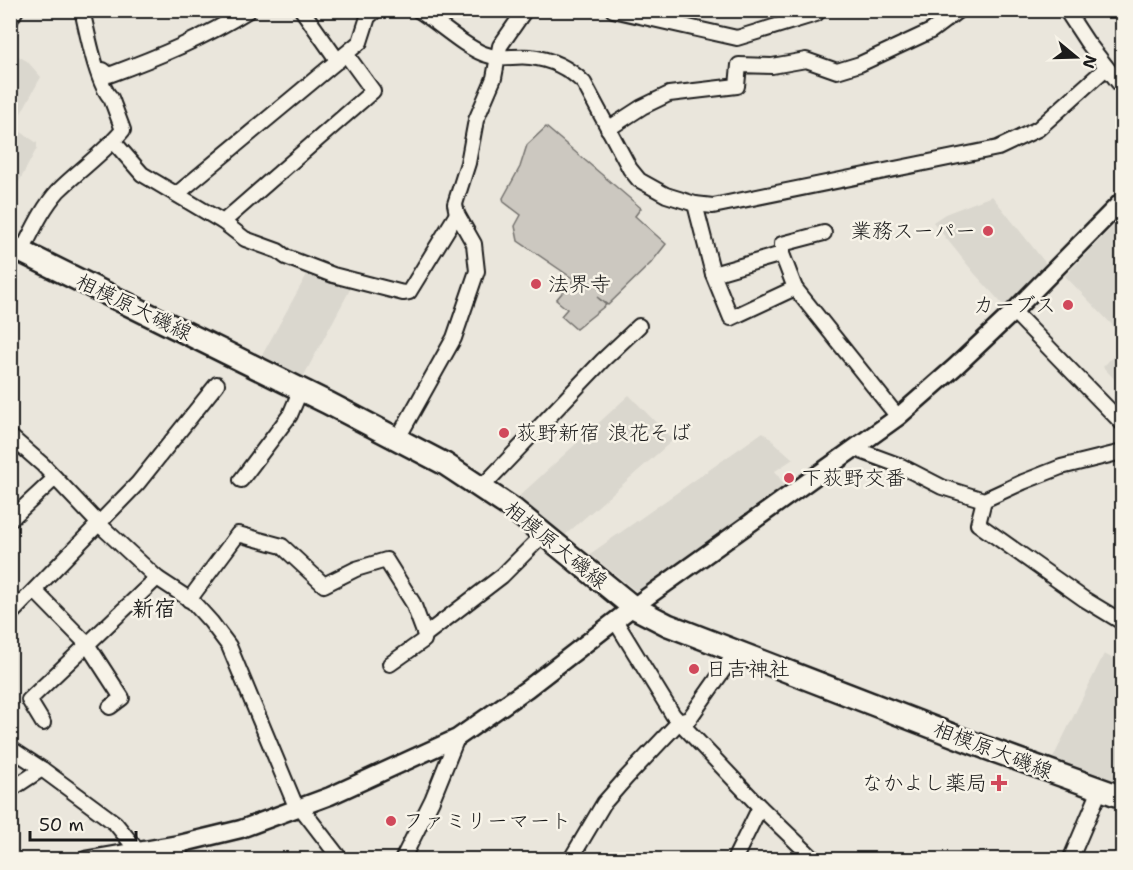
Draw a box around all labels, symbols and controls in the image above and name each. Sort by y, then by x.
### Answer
north arrow [1046,27,1106,87]
text: N [1078,52,1102,71]
place label: 業務スーパー [851,217,976,245]
marker: 業務スーパー [981,224,995,238]
street label: 相模原大磯線 [71,267,197,347]
place label: 法界寺 [548,270,611,298]
marker: 法界寺 [529,277,543,291]
place label: カーブス [973,291,1056,319]
marker: カーブス [1061,298,1075,312]
place label: 荻野新宿 浪花そば [516,419,691,447]
marker: 荻野新宿 浪花そば [497,426,511,440]
place label: 下荻野交番 [801,464,906,492]
marker: 下荻野交番 [782,471,796,485]
street label: 相模原大磯線 [498,494,614,596]
district label: 新宿 [132,594,176,623]
place label: 日吉神社 [706,655,790,683]
marker: 日吉神社 [687,662,701,676]
street label: 相模原大磯線 [929,714,1057,786]
place label: なかよし薬局 [862,769,987,797]
marker: なかよし薬局 [992,776,1006,790]
scale bar [30,804,136,842]
place label: ファミリーマート [403,807,571,835]
text: 50 m [39,813,84,837]
marker: ファミリーマート [384,814,398,828]

